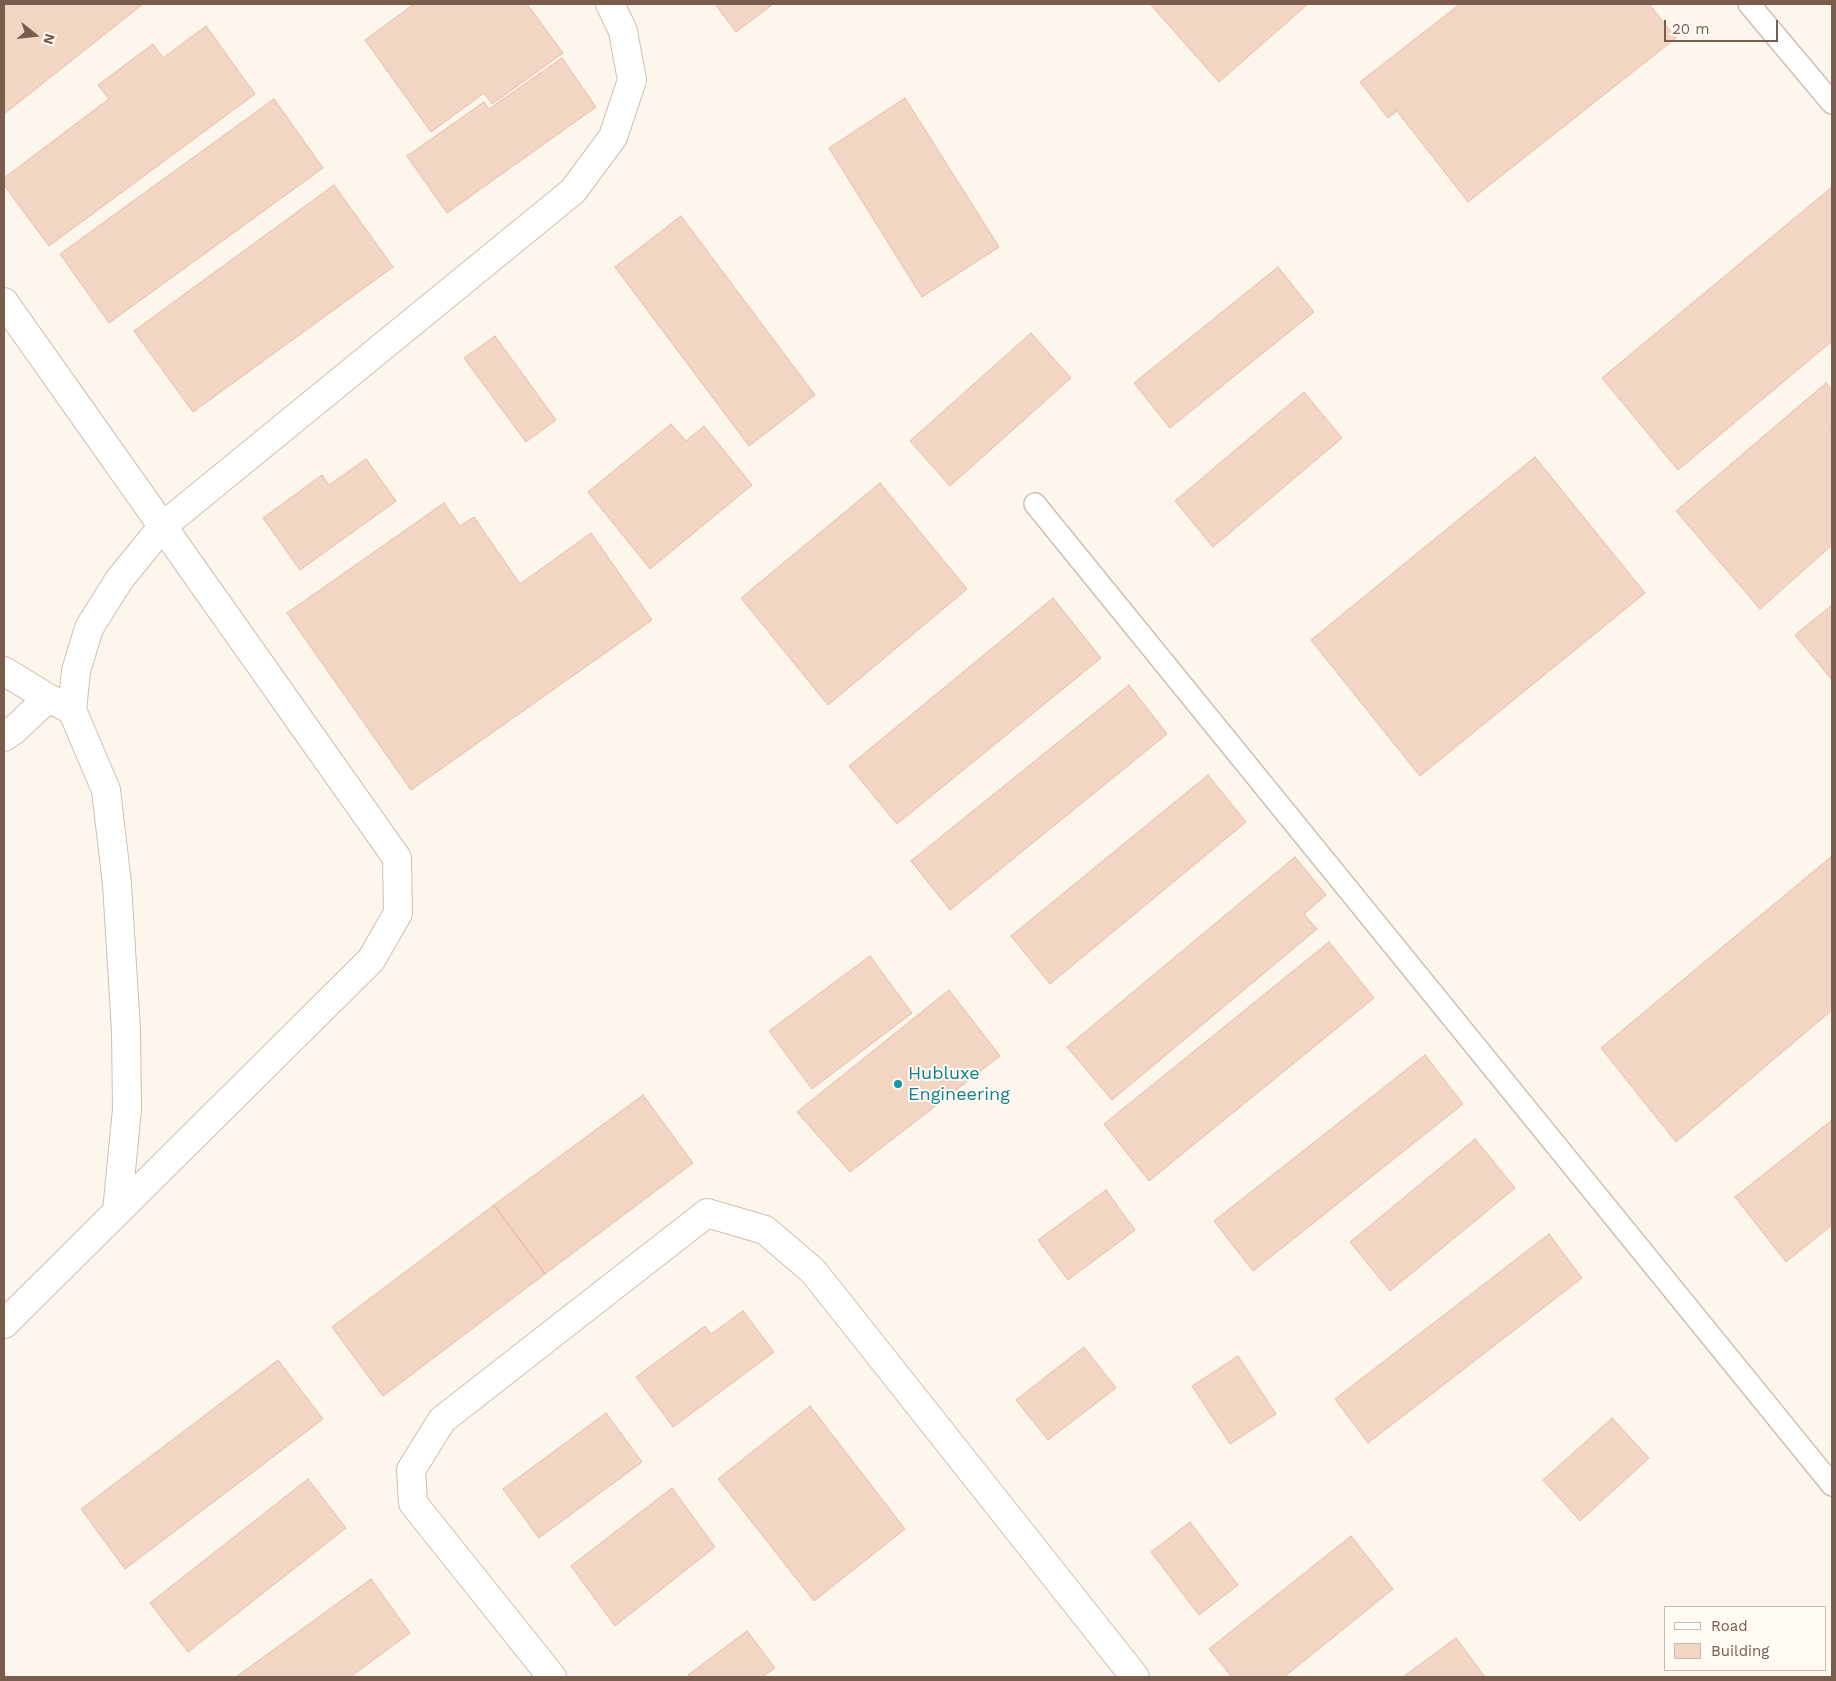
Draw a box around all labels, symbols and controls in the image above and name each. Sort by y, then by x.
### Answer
north arrow [10,10,60,60]
scale bar [1666,10,1780,42]
text: 20 m [1672,20,1710,38]
text: N [40,32,59,46]
place label: Hubluxe Engineering [908,1063,1010,1106]
marker: Hubluxe Engineering [892,1078,904,1090]
legend [1664,1606,1826,1671]
text: Road [1711,1617,1748,1635]
text: Building [1711,1642,1769,1660]

